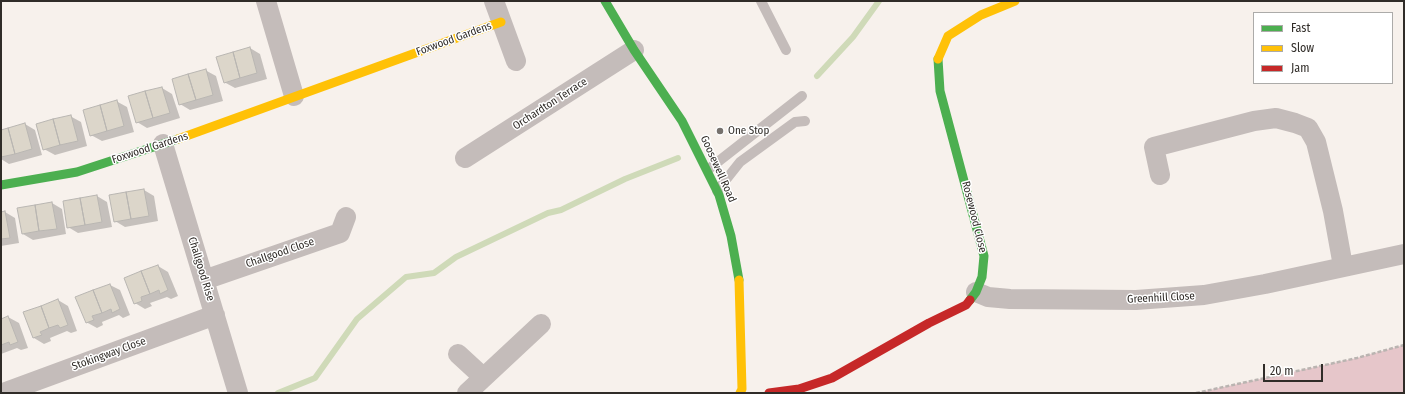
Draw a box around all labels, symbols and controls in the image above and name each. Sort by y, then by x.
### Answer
legend [1253,12,1393,84]
street label: Foxwood Gardens [415,19,493,59]
text: Fast [1291,21,1310,35]
text: Slow [1291,41,1314,55]
text: Jam [1291,61,1309,75]
street label: Orchardton Terrace [510,75,590,133]
place label: One Stop [728,124,769,138]
marker: One Stop [715,126,725,136]
street label: Foxwood Gardens [110,129,190,167]
street label: Goosewell Road [697,134,739,204]
street label: Rosewood Close [959,180,989,254]
street label: Challgood Rise [185,235,217,303]
street label: Challgood Close [244,235,316,271]
street label: Greenhill Close [1127,290,1195,306]
street label: Stokingway Close [70,335,148,373]
scale bar [1265,356,1325,382]
text: 20 m [1270,364,1294,378]

